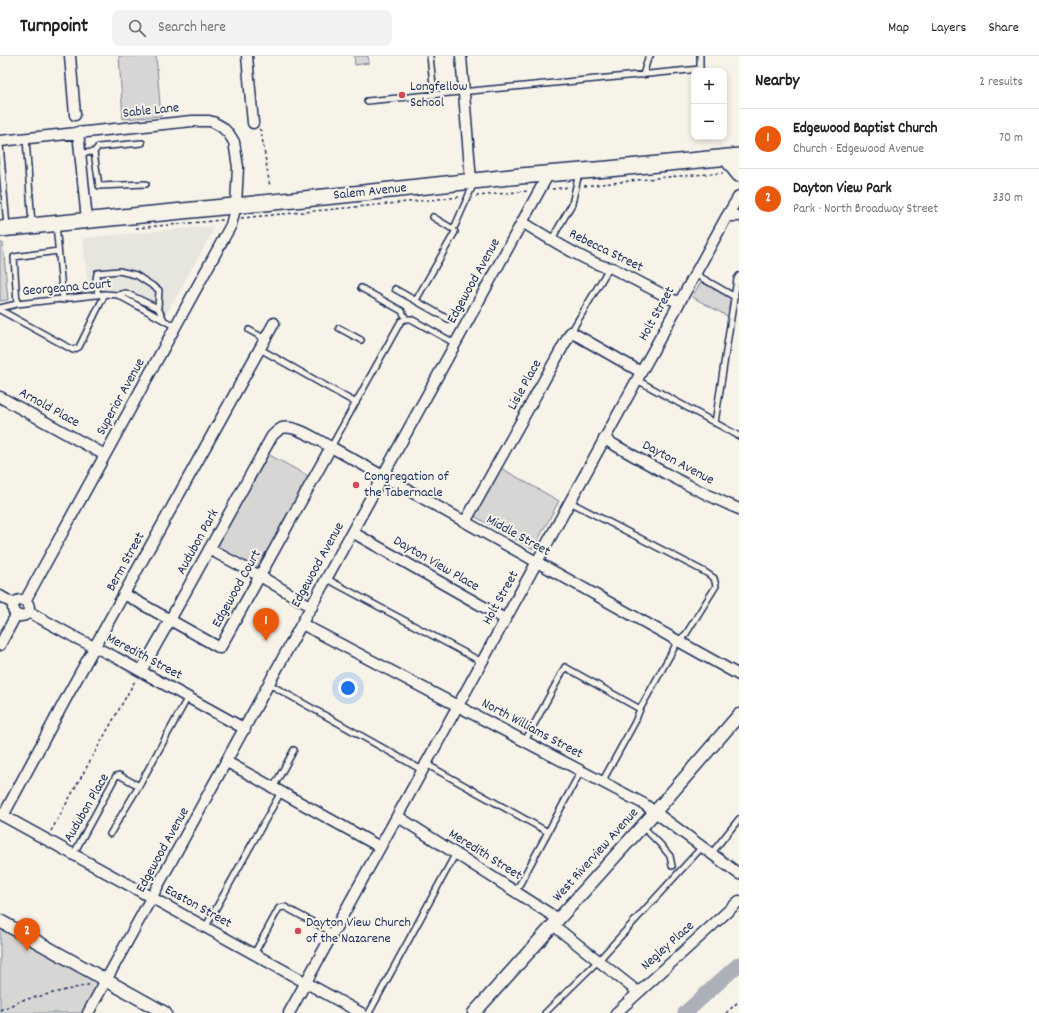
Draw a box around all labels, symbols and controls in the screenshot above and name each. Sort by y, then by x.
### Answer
search box [112,10,392,46]
text: Turnpoint [20,14,88,41]
icon: search [126,17,148,39]
text: Search here [158,17,226,39]
text: Map [888,18,909,38]
text: Layers [931,18,966,38]
text: Share [988,18,1019,38]
map controls [691,68,727,140]
button: + [691,68,727,104]
text: Nearby [755,70,799,94]
text: 2 results [979,73,1023,92]
place label: Longfellow School [410,77,468,113]
marker: Longfellow School [397,90,407,100]
street label: Sable Lane [122,98,180,124]
button: − [691,104,727,140]
text: Edgewood Baptist Church [793,118,937,140]
text: 1 [767,129,769,148]
text: 70 m [999,129,1023,148]
text: Church · Edgewood Avenue [793,140,924,159]
street label: Salem Avenue [332,178,408,206]
text: Dayton View Park [793,178,892,200]
text: 2 [765,189,771,208]
text: 330 m [992,189,1023,208]
text: Park · North Broadway Street [793,200,938,219]
street label: Rebecca Street [566,224,646,278]
street label: Edgewood Avenue [442,235,506,327]
street label: Georgeana Court [22,274,112,302]
street label: Holt Street [634,283,680,345]
street label: Superior Avenue [92,355,150,439]
street label: Lisle Place [503,356,547,414]
street label: Arnold Place [15,383,83,433]
street label: Dayton Avenue [638,436,718,490]
place label: Congregation of the Tabernacle [364,467,450,503]
marker: Congregation of the Tabernacle [351,480,361,490]
street label: Audubon Park [172,505,224,578]
street label: Middle Street [482,510,554,562]
street label: Edgewood Avenue [286,519,350,611]
street label: Berm Street [102,529,150,595]
street label: Dayton View Place [389,531,483,597]
street label: Edgewood Court [207,547,267,631]
street label: Holt Street [478,567,524,629]
pin: 1 [253,608,279,641]
street label: Meredith Street [102,629,186,685]
your location [338,678,358,698]
street label: North Williams Street [478,694,586,764]
street label: Audubon Place [59,770,115,846]
street label: Edgewood Avenue [131,804,195,896]
street label: West Riverview Avenue [548,804,644,906]
street label: Meredith Street [444,824,526,886]
street label: Easton Street [161,880,235,934]
place label: Dayton View Church of the Nazarene [306,913,411,949]
street label: Negley Place [637,917,699,975]
pin: 2 [14,918,40,951]
marker: Dayton View Church of the Nazarene [293,926,303,936]

